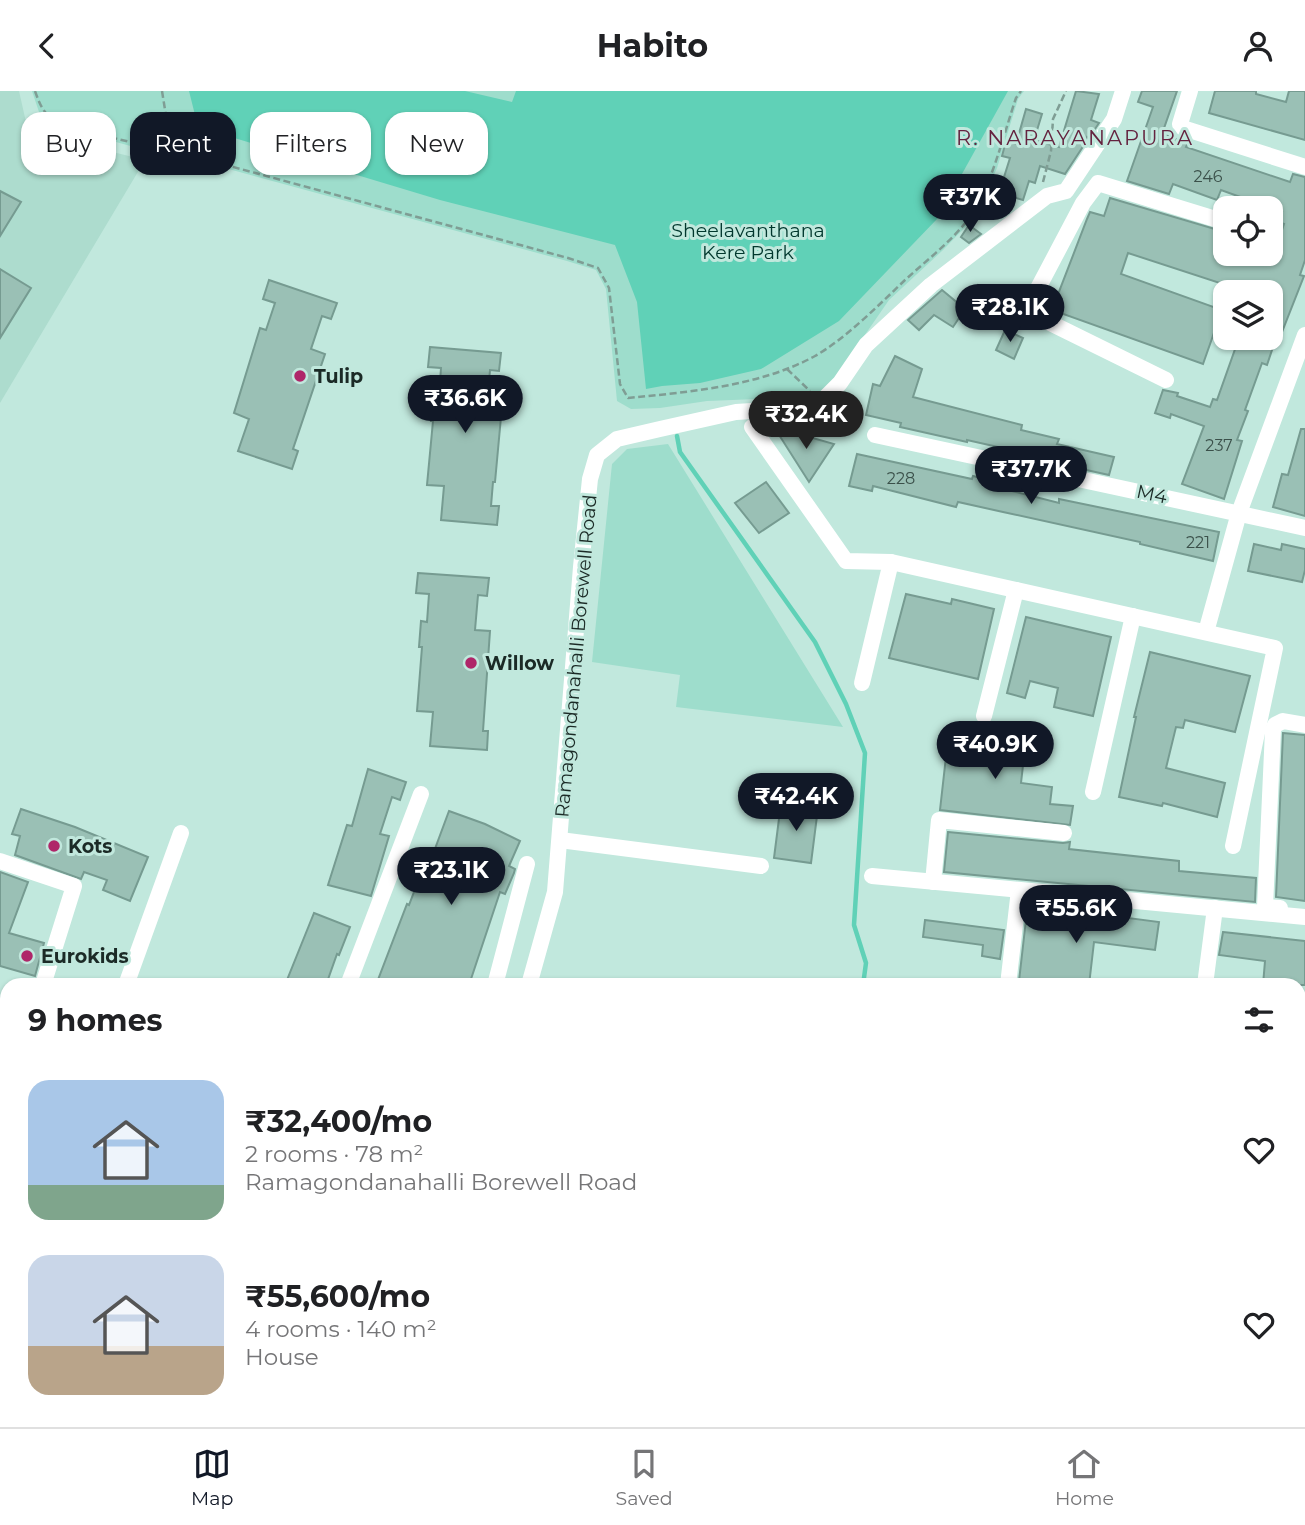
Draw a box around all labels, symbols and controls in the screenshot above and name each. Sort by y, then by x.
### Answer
text: Habito [597,26,708,65]
icon: back [28,27,66,65]
icon: person [1239,27,1277,65]
chip: Buy [21,112,116,175]
chip: Rent [130,112,236,175]
chip: Filters [250,112,371,175]
chip: New [385,112,488,175]
district label: R. NARAYANAPURA [956,125,1194,150]
house number: 246 [1193,167,1223,186]
pin: ₹37K [929,174,1011,234]
text: ₹37K [939,183,1001,211]
map controls [1213,196,1283,350]
button: locate [1213,196,1283,266]
park label: Sheelavanthana Kere Park [671,219,825,264]
button: layers [1213,280,1283,350]
pin: ₹28.1K [953,285,1067,344]
text: ₹28.1K [971,293,1049,321]
place label: Tulip [314,365,363,388]
marker: Tulip [292,368,308,384]
pin: ₹36.6K [408,375,522,435]
text: ₹36.6K [424,384,506,412]
pin: ₹32.4K [749,391,863,451]
text: ₹32.4K [765,400,847,428]
house number: 237 [1205,436,1233,455]
pin: ₹37.7K [974,447,1088,506]
text: ₹37.7K [991,455,1071,483]
house number: 228 [887,469,915,488]
street label: M4 [1135,480,1170,509]
street label: Ramagondanahalli Borewell Road [550,494,602,818]
house number: 221 [1186,533,1210,552]
place label: Willow [485,652,554,675]
marker: Willow [463,655,479,671]
pin: ₹40.9K [938,721,1052,781]
text: ₹40.9K [953,730,1037,758]
pin: ₹42.4K [739,773,853,833]
text: ₹42.4K [754,782,838,810]
place label: Kots [68,835,112,858]
marker: Kots [46,838,62,854]
pin: ₹23.1K [394,847,508,907]
text: ₹23.1K [413,856,489,884]
pin: ₹55.6K [1019,885,1133,945]
text: ₹55.6K [1035,894,1117,922]
place label: Eurokids [41,945,129,968]
marker: Eurokids [19,948,35,964]
icon: filters [1240,1001,1278,1039]
text: 9 homes [28,1002,163,1039]
text: ₹32,400/mo [245,1103,432,1140]
icon: home [84,1108,168,1192]
icon: heart [1240,1131,1278,1169]
text: 2 rooms · 78 m² [245,1140,423,1168]
text: Ramagondanahalli Borewell Road [245,1168,637,1196]
text: ₹55,600/mo [245,1278,430,1315]
icon: home [84,1283,168,1367]
icon: heart [1240,1306,1278,1344]
text: 4 rooms · 140 m² [245,1315,437,1343]
text: House [245,1343,319,1371]
tab: Map [191,1445,233,1510]
tab: Saved [616,1445,673,1510]
tab: Home [1055,1445,1114,1510]

